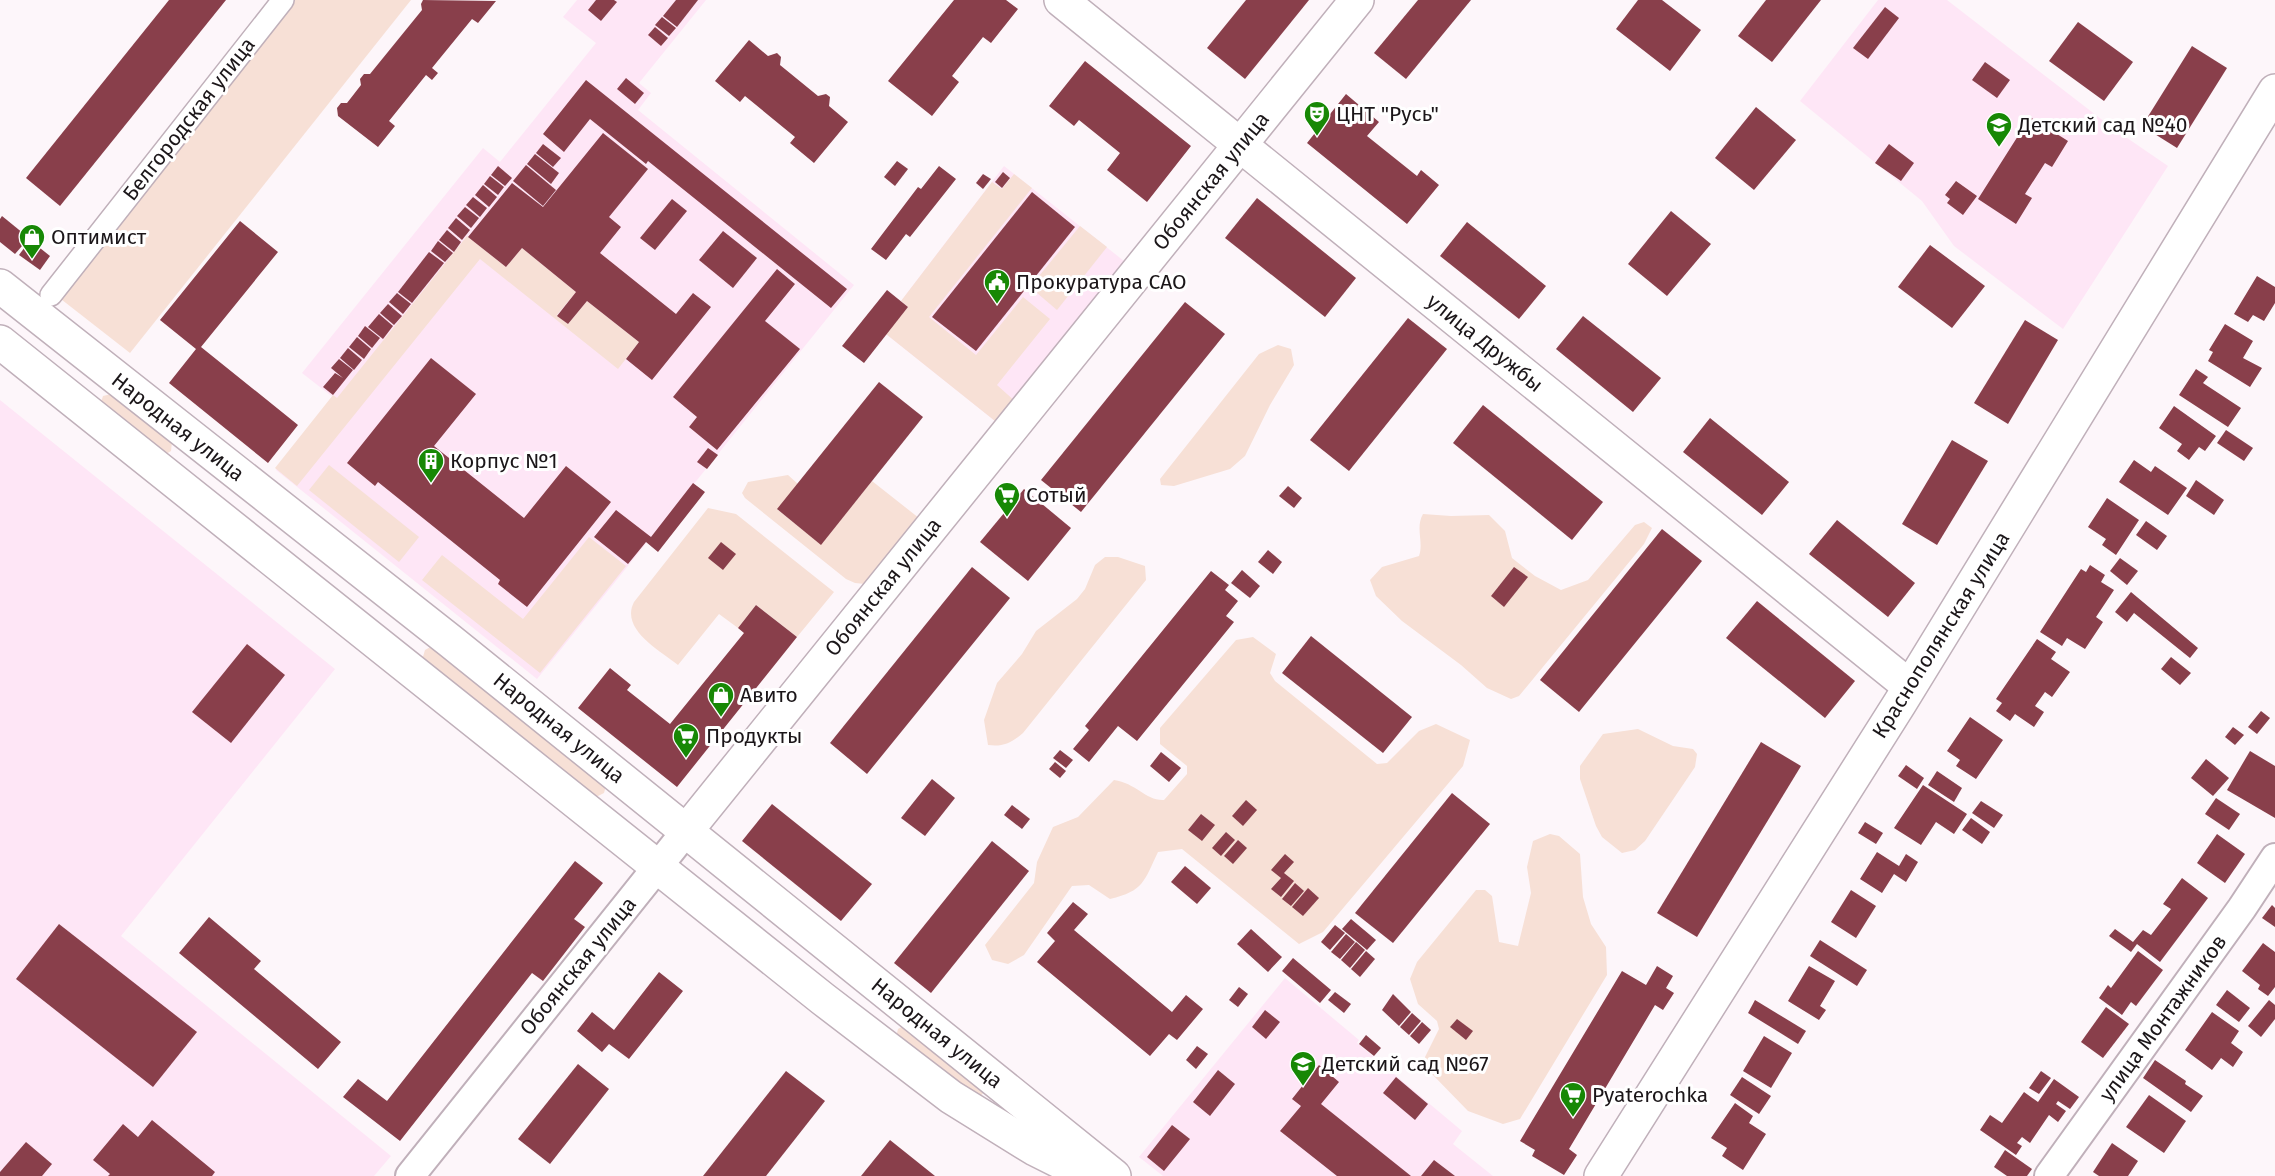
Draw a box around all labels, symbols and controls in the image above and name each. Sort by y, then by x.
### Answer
street label: Белгородская улица [117,32,261,206]
theatre icon: ЦНТ "Русь" [1302,99,1332,137]
place label: ЦНТ "Русь" [1336,101,1439,127]
street label: Обоянская улица [1147,107,1275,255]
school or university icon: Детский сад №40 [1984,110,2014,148]
place label: Детский сад №40 [2017,112,2187,138]
shop icon: Оптимист [17,222,47,260]
place label: Оптимист [51,224,147,250]
public building icon: Прокуратура САО [982,267,1012,305]
place label: Прокуратура САО [1016,269,1187,295]
street label: улица Дружбы [1422,288,1548,398]
street label: Народная улица [106,367,250,487]
building icon: Корпус №1 [416,446,446,484]
place label: Корпус №1 [450,448,558,474]
supermarket icon: Сотый [992,480,1022,518]
place label: Сотый [1026,482,1087,508]
street label: Обоянская улица [819,513,947,661]
street label: Краснополянская улица [1867,527,2015,743]
street label: Народная улица [488,667,630,789]
shop icon: Авито [706,680,736,718]
place label: Авито [740,682,798,708]
supermarket icon: Продукты [671,721,701,759]
place label: Продукты [706,723,803,749]
street label: Обоянская улица [514,892,642,1040]
street label: улица Монтажников [2094,929,2232,1107]
street label: Народная улица [866,972,1008,1094]
school or university icon: Детский сад №67 [1288,1049,1318,1087]
place label: Детский сад №67 [1321,1051,1489,1077]
supermarket icon: Pyaterochka [1558,1080,1588,1118]
place label: Pyaterochka [1592,1082,1708,1108]

